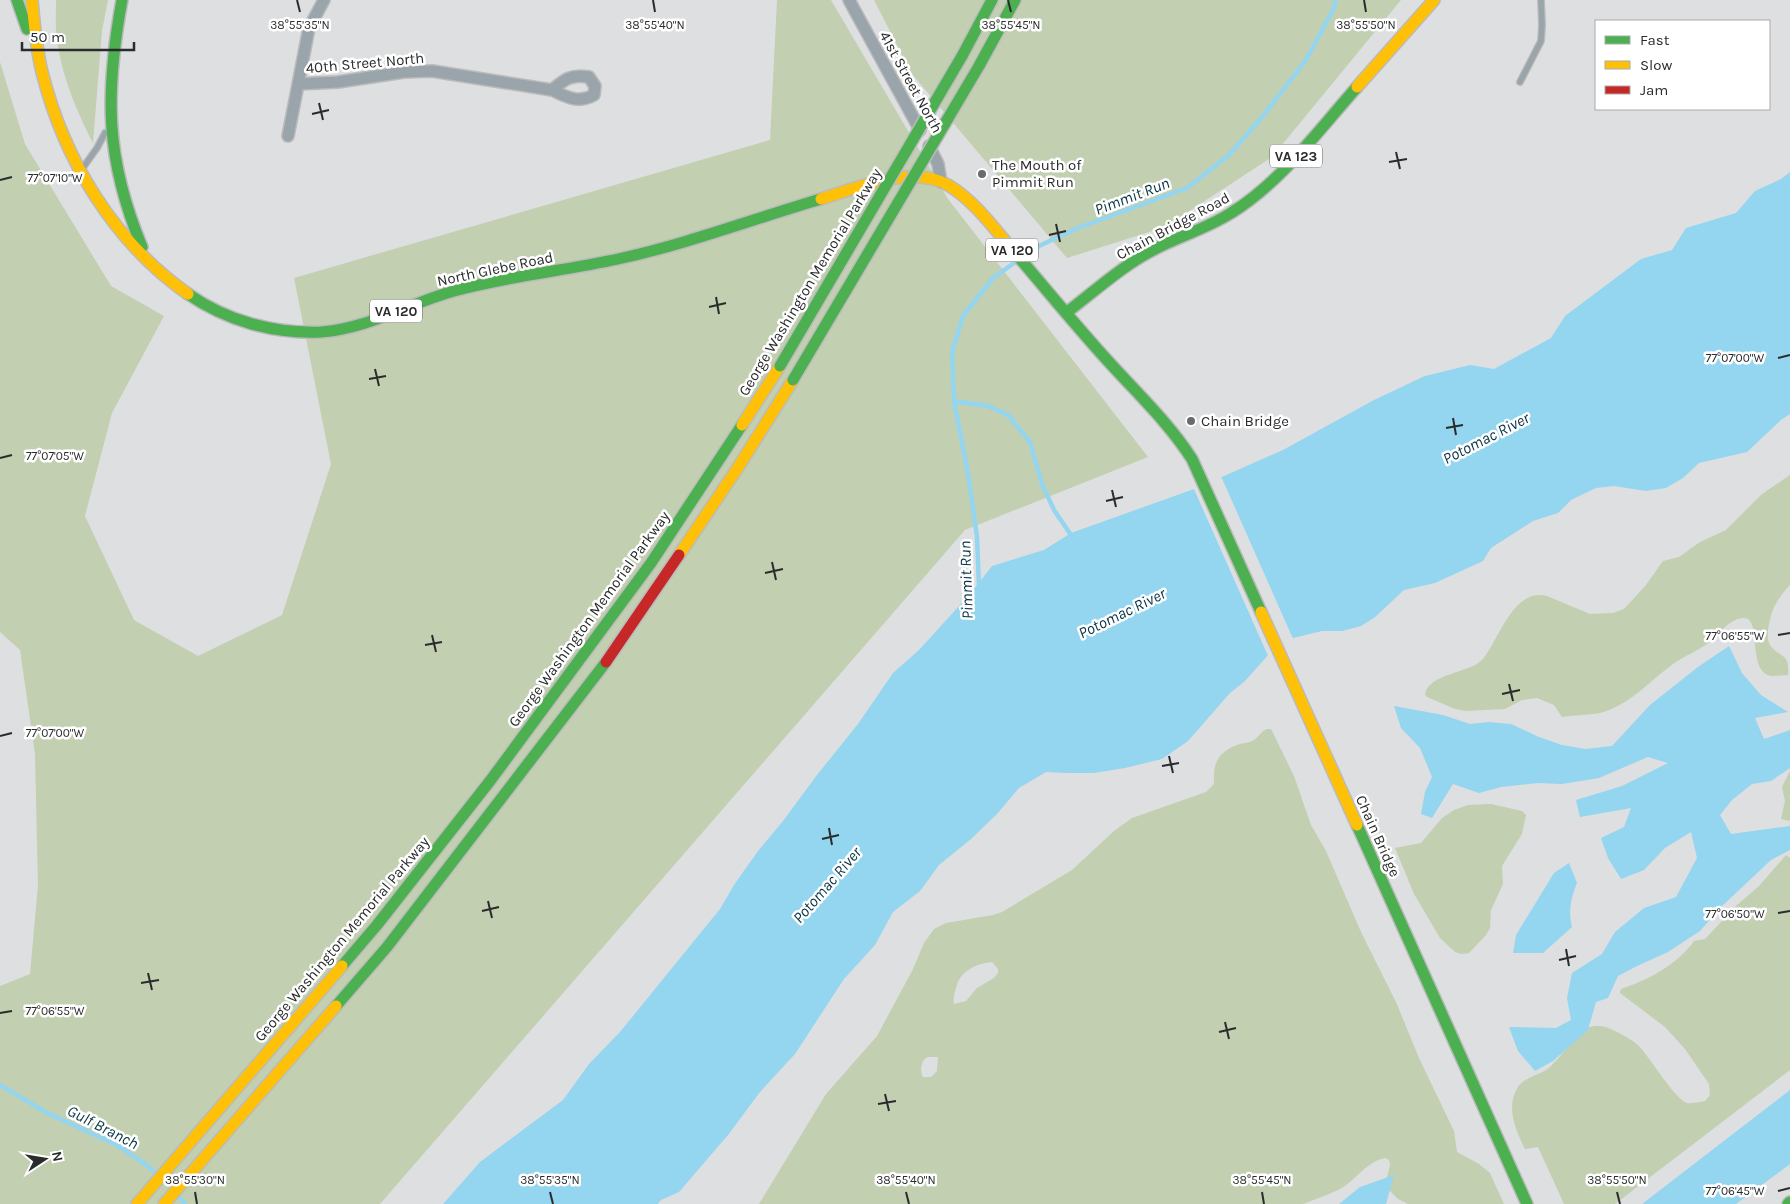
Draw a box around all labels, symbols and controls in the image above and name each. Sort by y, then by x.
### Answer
text: 38°55'35"N [270,18,330,32]
text: 38°55'40"N [625,18,685,32]
text: 38°55'45"N [981,18,1041,32]
text: 38°55'50"N [1336,18,1396,32]
scale bar [22,20,135,52]
legend [1595,20,1770,110]
text: 50 m [30,28,65,46]
street label: 41st Street North [876,28,946,136]
text: Fast [1640,31,1670,49]
street label: 40th Street North [305,49,425,77]
text: Slow [1640,56,1672,74]
text: Jam [1640,81,1668,99]
road number: VA 123 [1270,144,1322,168]
place label: The Mouth of Pimmit Run [992,156,1082,191]
street label: George Washington Memorial Parkway [735,165,885,399]
marker: The Mouth of Pimmit Run [976,168,988,180]
text: 77°07'10"W [27,171,83,185]
water label: Pimmit Run [1092,173,1172,219]
street label: Chain Bridge Road [1113,188,1233,264]
road number: VA 120 [986,238,1038,262]
street label: North Glebe Road [435,248,555,290]
road number: VA 120 [370,300,422,322]
text: 77°07'00"W [1706,351,1764,365]
water label: Potomac River [1439,408,1533,468]
place label: Chain Bridge [1201,412,1289,430]
marker: Chain Bridge [1185,415,1197,427]
text: 77°07'05"W [26,449,84,463]
street label: George Washington Memorial Parkway [505,508,673,730]
water label: Pimmit Run [955,540,977,620]
water label: Potomac River [1075,583,1169,642]
text: 77°06'55"W [1706,629,1765,643]
text: 77°07'00"W [26,726,84,740]
street label: Chain Bridge [1352,792,1404,880]
street label: George Washington Memorial Parkway [251,833,433,1045]
water label: Potomac River [789,843,866,927]
text: 77°06'50"W [1705,907,1765,921]
text: 77°06'55"W [26,1004,85,1018]
water label: Gulf Branch [64,1101,142,1153]
north arrow [20,1134,70,1184]
text: N [48,1150,67,1163]
text: 38°55'30"N [165,1173,225,1187]
text: 38°55'35"N [520,1173,580,1187]
text: 38°55'40"N [876,1173,936,1187]
text: 38°55'45"N [1232,1173,1292,1187]
text: 38°55'50"N [1587,1173,1647,1187]
text: 77°06'45"W [1706,1184,1765,1198]

